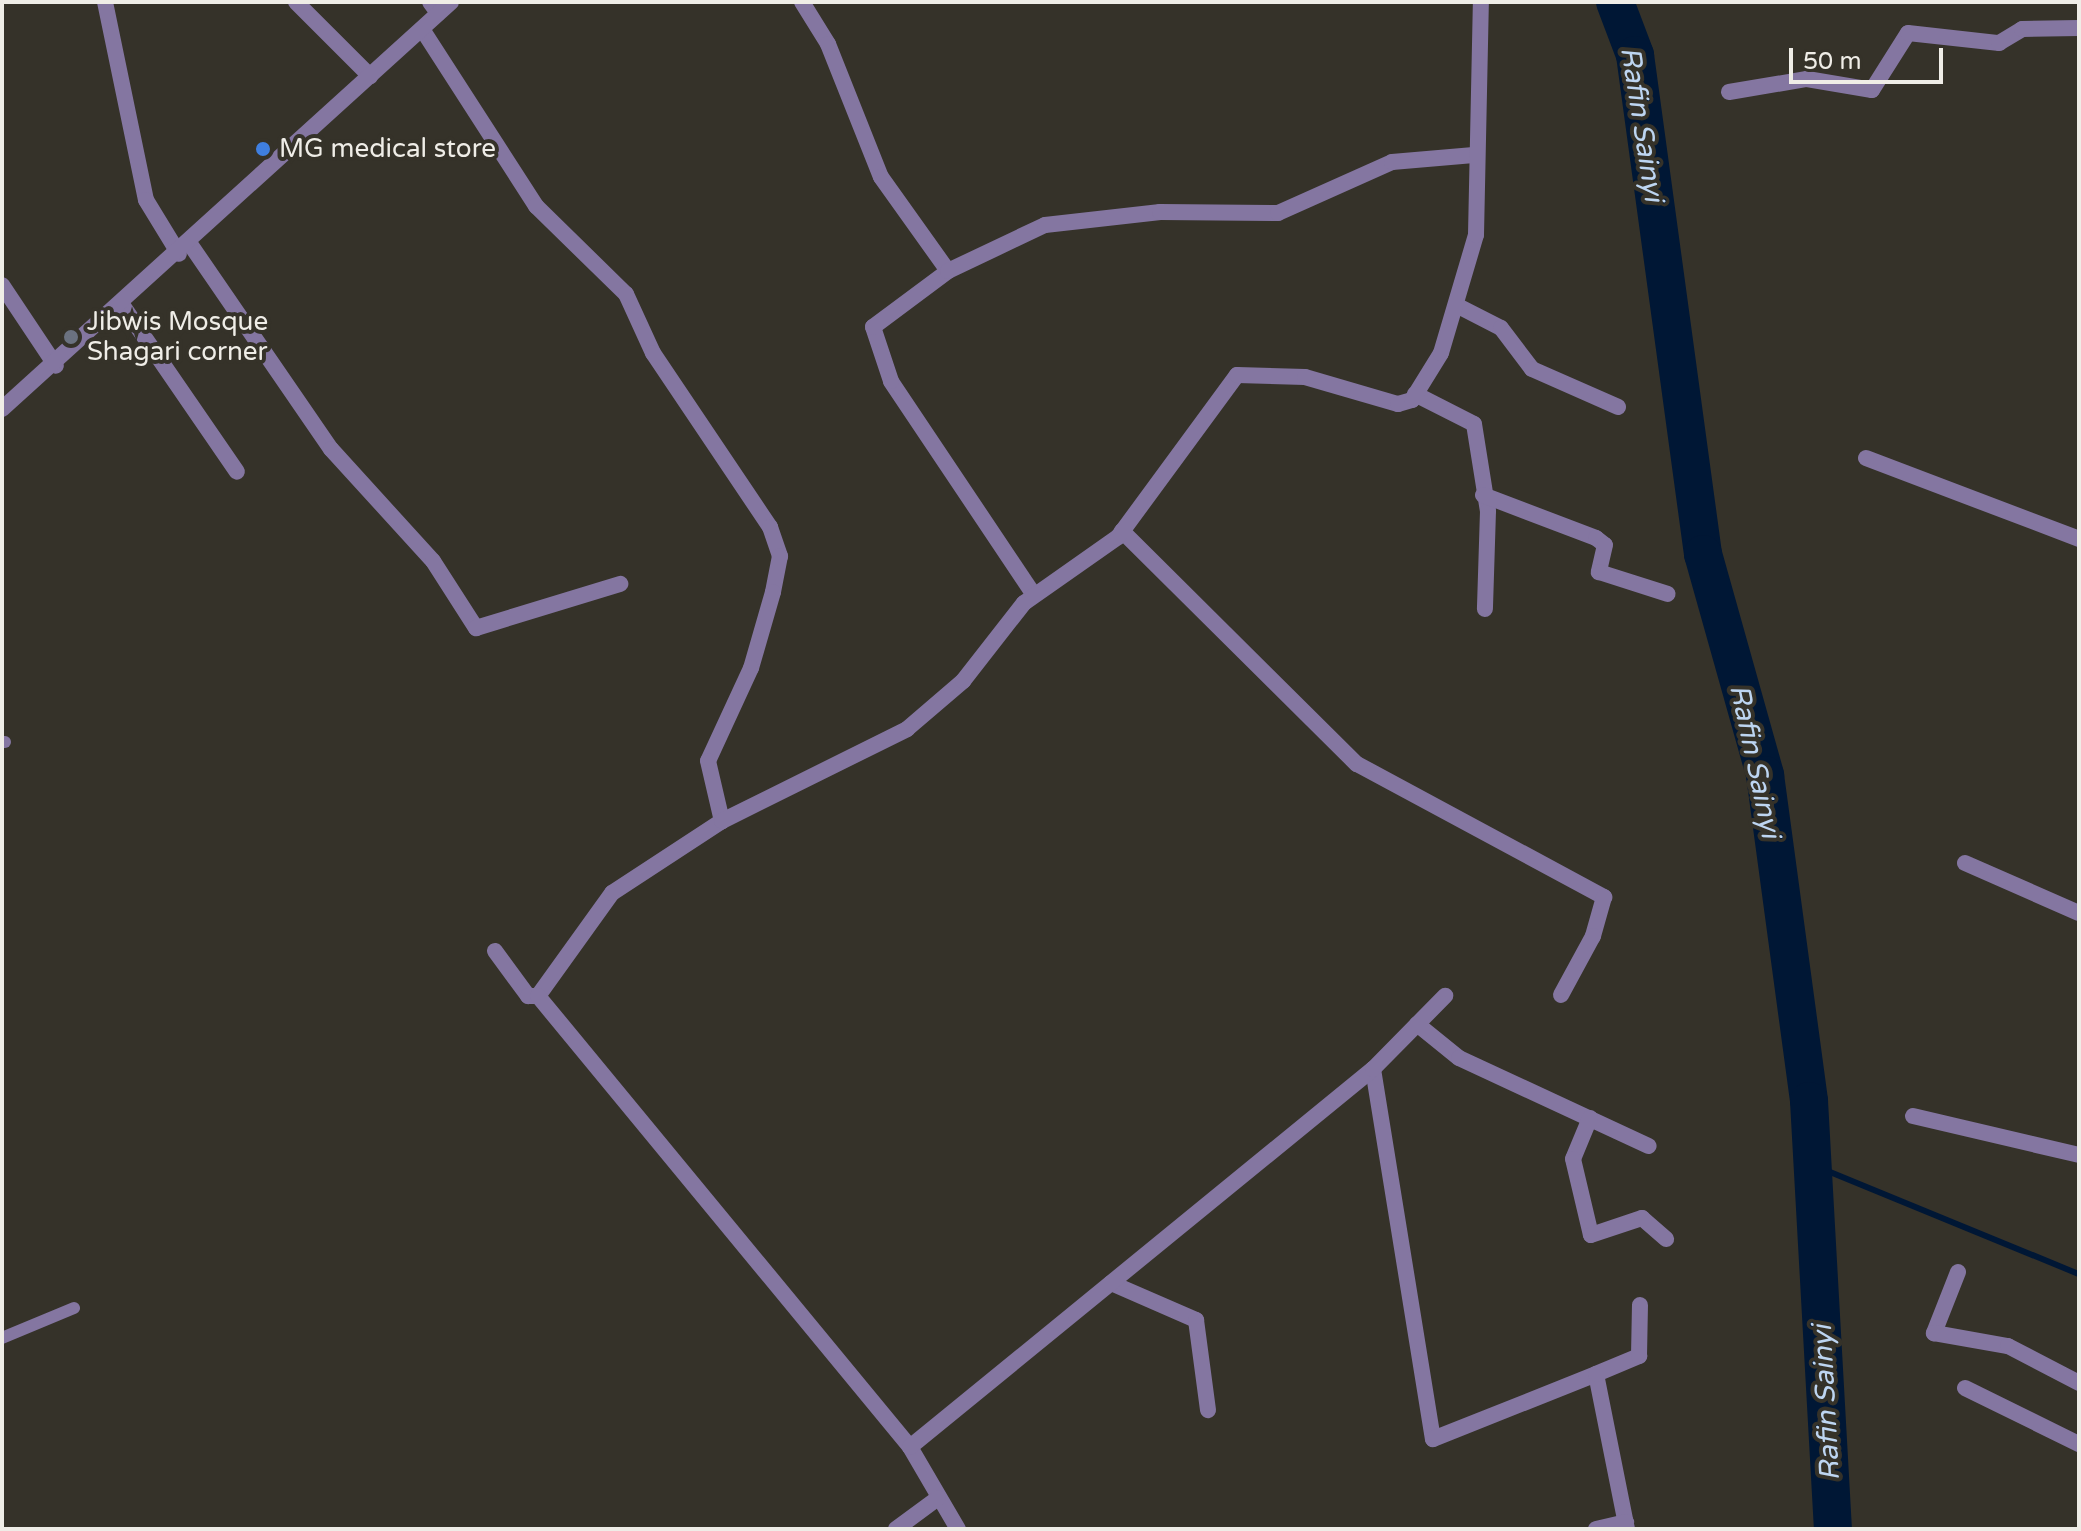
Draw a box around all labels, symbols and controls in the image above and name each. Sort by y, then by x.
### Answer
scale bar [1793,32,1947,82]
water label: Rafin Sainyi [1613,44,1671,204]
text: 50 m [1803,47,1861,76]
place label: MG medical store [279,133,496,165]
marker: MG medical store [254,140,272,158]
place label: Jibwis Mosque Shagari corner [87,306,268,368]
marker: Jibwis Mosque Shagari corner [62,328,80,346]
water label: Rafin Sainyi [1722,681,1788,841]
water label: Rafin Sainyi [1805,1324,1847,1482]

